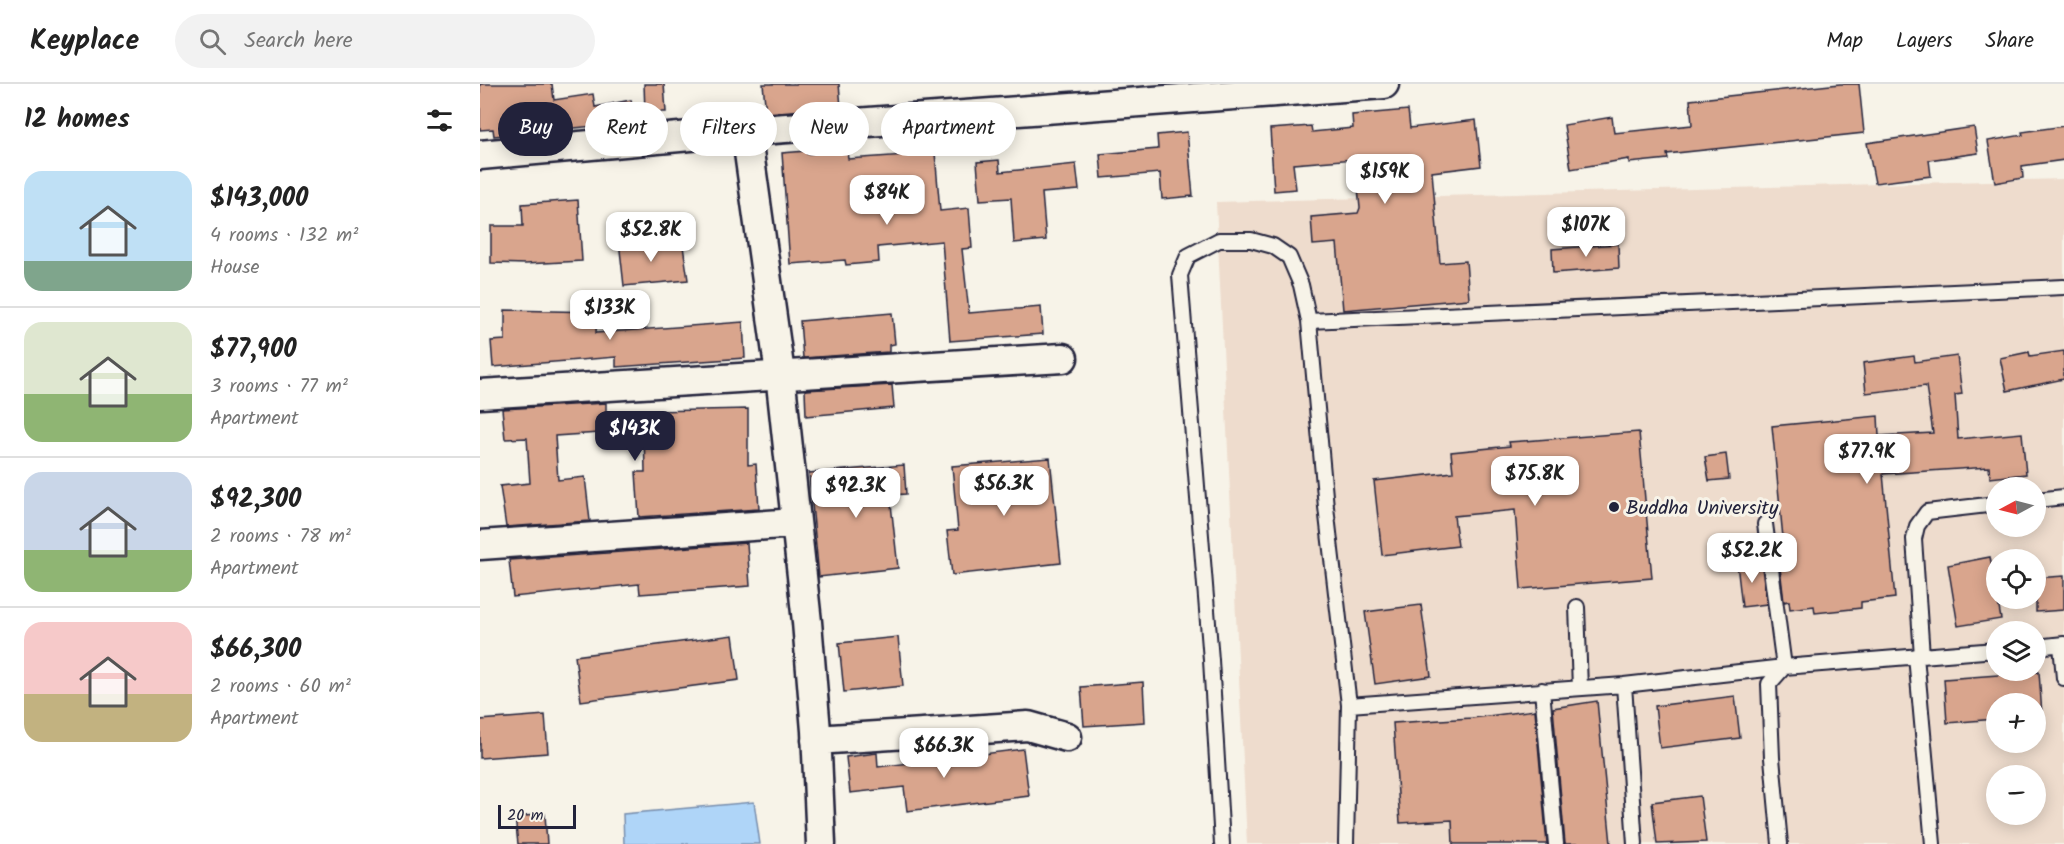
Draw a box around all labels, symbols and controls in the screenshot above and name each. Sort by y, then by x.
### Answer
search box [175,14,595,68]
text: Keyplace [30,19,139,64]
text: Search here [244,24,353,59]
icon: search [196,25,229,58]
text: Map [1826,25,1863,58]
text: Layers [1896,25,1952,58]
text: Share [1985,25,2034,58]
text: 12 homes [24,99,130,141]
chip: Buy [498,102,573,156]
chip: Rent [585,102,668,156]
chip: Filters [680,102,777,156]
chip: New [789,102,869,156]
chip: Apartment [881,102,1016,156]
icon: filters [423,104,456,137]
pin: $159K [1343,154,1427,205]
text: $159K [1360,157,1410,189]
pin: $84K [851,175,923,226]
text: $143,000 [210,178,308,220]
text: $84K [864,178,910,210]
icon: home [72,195,144,267]
pin: $107K [1544,207,1628,258]
text: $107K [1561,210,1611,242]
pin: $52.8K [602,212,700,263]
text: $52.8K [620,215,682,247]
text: 4 rooms · 132 m² [210,220,358,252]
text: House [210,252,260,284]
pin: $133K [568,290,652,341]
text: $133K [584,293,636,325]
text: $77,900 [210,329,297,371]
icon: home [72,346,144,418]
text: 3 rooms · 77 m² [210,371,348,403]
text: Apartment [210,403,299,435]
pin: $143K [593,411,677,462]
text: $143K [609,414,661,446]
pin: $77.9K [1818,434,1916,485]
text: $77.9K [1838,437,1896,469]
pin: $75.8K [1486,456,1584,507]
text: $75.8K [1505,459,1565,491]
pin: $56.3K [955,466,1053,517]
pin: $92.3K [807,468,905,519]
text: $56.3K [974,469,1034,501]
text: $92.3K [825,471,887,503]
north arrow [1986,477,2046,537]
map controls [1986,477,2046,825]
text: $92,300 [210,479,301,521]
place label: Buddha University [1626,493,1779,525]
icon: home [72,496,144,568]
marker: Buddha University [1607,500,1621,514]
text: 2 rooms · 78 m² [210,521,351,553]
pin: $52.2K [1703,533,1801,584]
text: $52.2K [1721,536,1783,568]
button: locate [1986,549,2046,609]
text: Apartment [210,553,299,585]
button: layers [1986,621,2046,681]
text: $66,300 [210,629,301,671]
icon: home [72,646,144,718]
text: 2 rooms · 60 m² [210,671,351,703]
button: + [1986,693,2046,753]
text: Apartment [210,703,299,735]
pin: $66.3K [895,728,993,779]
text: $66.3K [913,731,975,763]
button: − [1986,765,2046,825]
scale bar [498,802,576,830]
text: 20 m [507,803,543,828]

